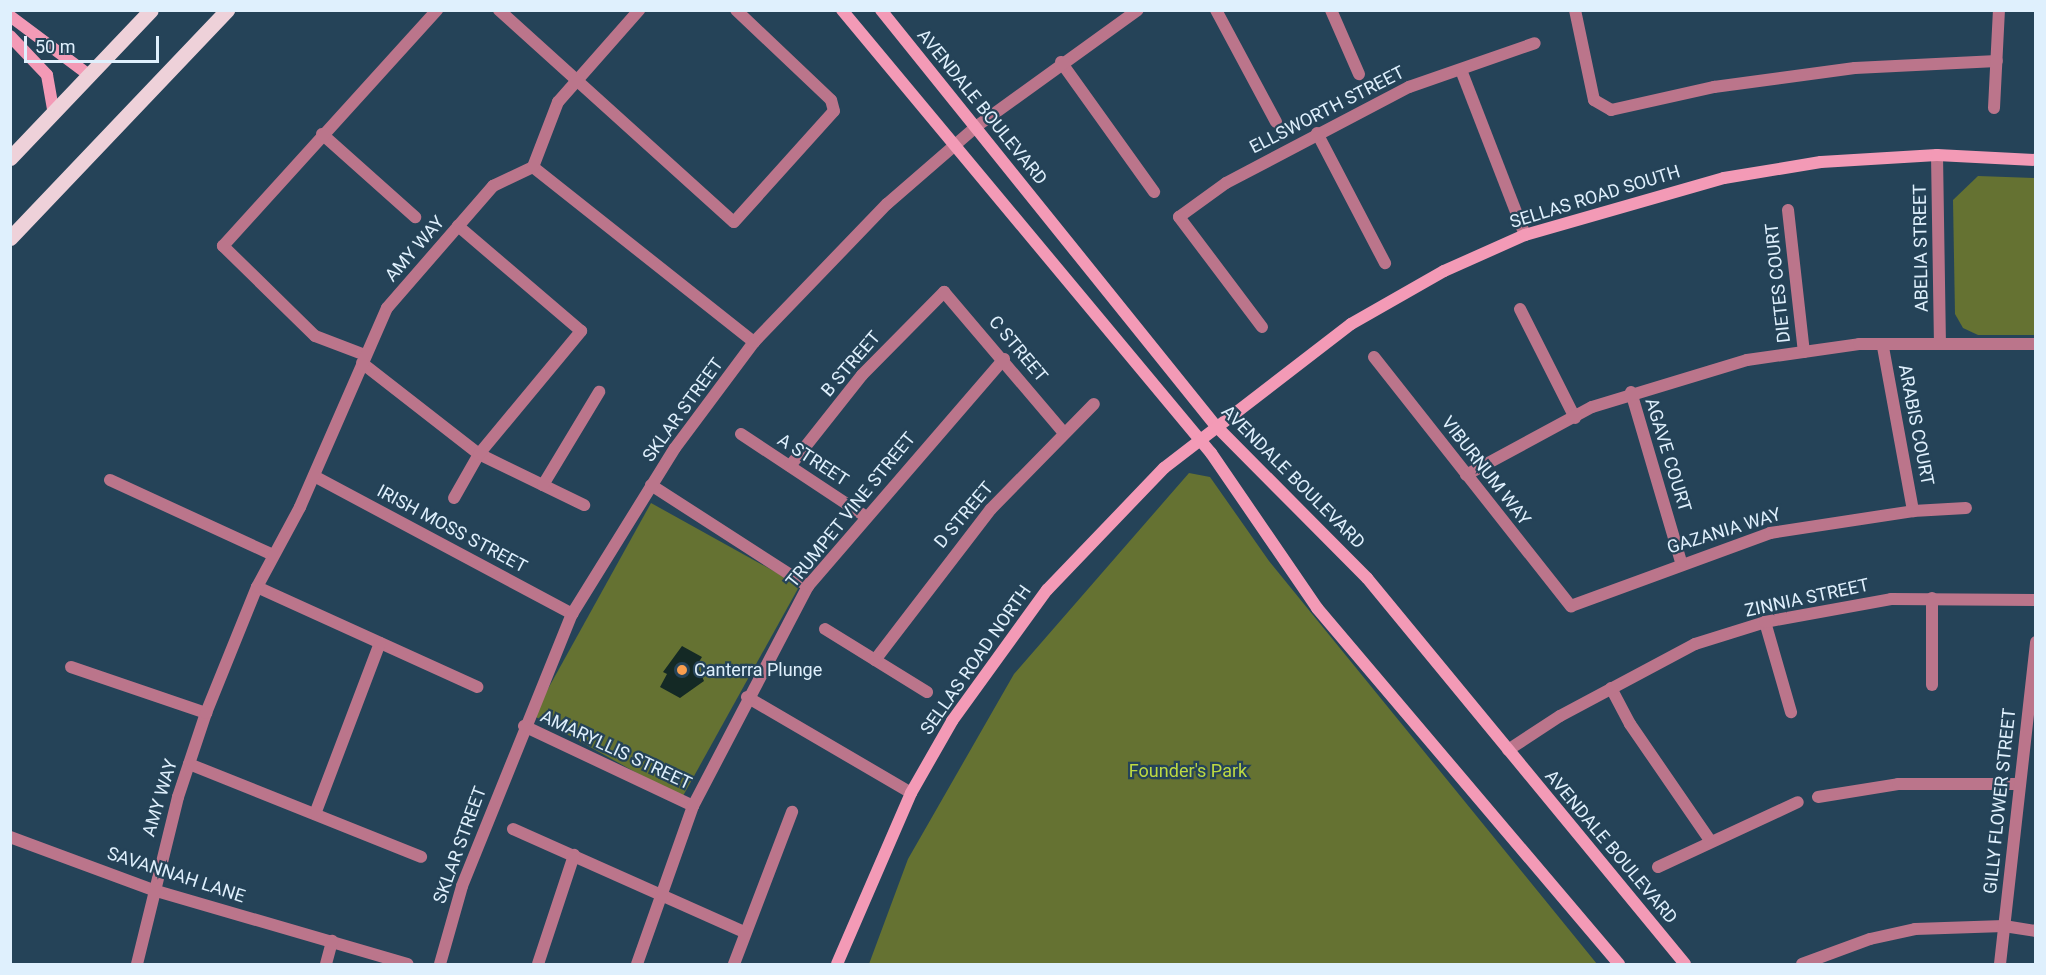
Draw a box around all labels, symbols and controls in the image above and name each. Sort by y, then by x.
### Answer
scale bar [27,24,162,62]
street label: AVENDALE BOULEVARD [913,25,1051,189]
text: 50 m [35,36,75,57]
street label: ELLSWORTH STREET [1246,62,1408,158]
street label: SELLAS ROAD SOUTH [1507,161,1683,233]
street label: ABELIA STREET [1909,184,1933,312]
street label: AMY WAY [381,212,449,286]
street label: DIETES COURT [1761,222,1795,344]
street label: C STREET [984,311,1052,387]
street label: B STREET [817,327,885,401]
street label: SKLAR STREET [638,354,728,466]
street label: ARABIS COURT [1894,363,1938,487]
street label: AGAVE COURT [1640,395,1696,515]
street label: AVENDALE BOULEVARD [1217,401,1369,553]
street label: VIBURNUM WAY [1437,412,1535,530]
street label: TRUMPET VINE STREET [782,428,920,592]
street label: A STREET [774,429,852,491]
street label: D STREET [930,477,998,553]
street label: IRISH MOSS STREET [373,480,531,578]
street label: GAZANIA WAY [1664,503,1784,559]
street label: ZINNIA STREET [1743,574,1871,622]
street label: SELLAS ROAD NORTH [916,581,1036,739]
place label: Canterra Plunge [694,659,822,681]
marker: Canterra Plunge [675,663,689,677]
street label: AMARYLLIS STREET [537,706,695,794]
street label: GILLY FLOWER STREET [1979,707,2021,895]
street label: AMY WAY [138,757,182,839]
park label: Founder's Park [1129,760,1247,782]
street label: AVENDALE BOULEVARD [1540,766,1682,928]
street label: SKLAR STREET [429,783,491,907]
street label: SAVANNAH LANE [104,843,248,907]

